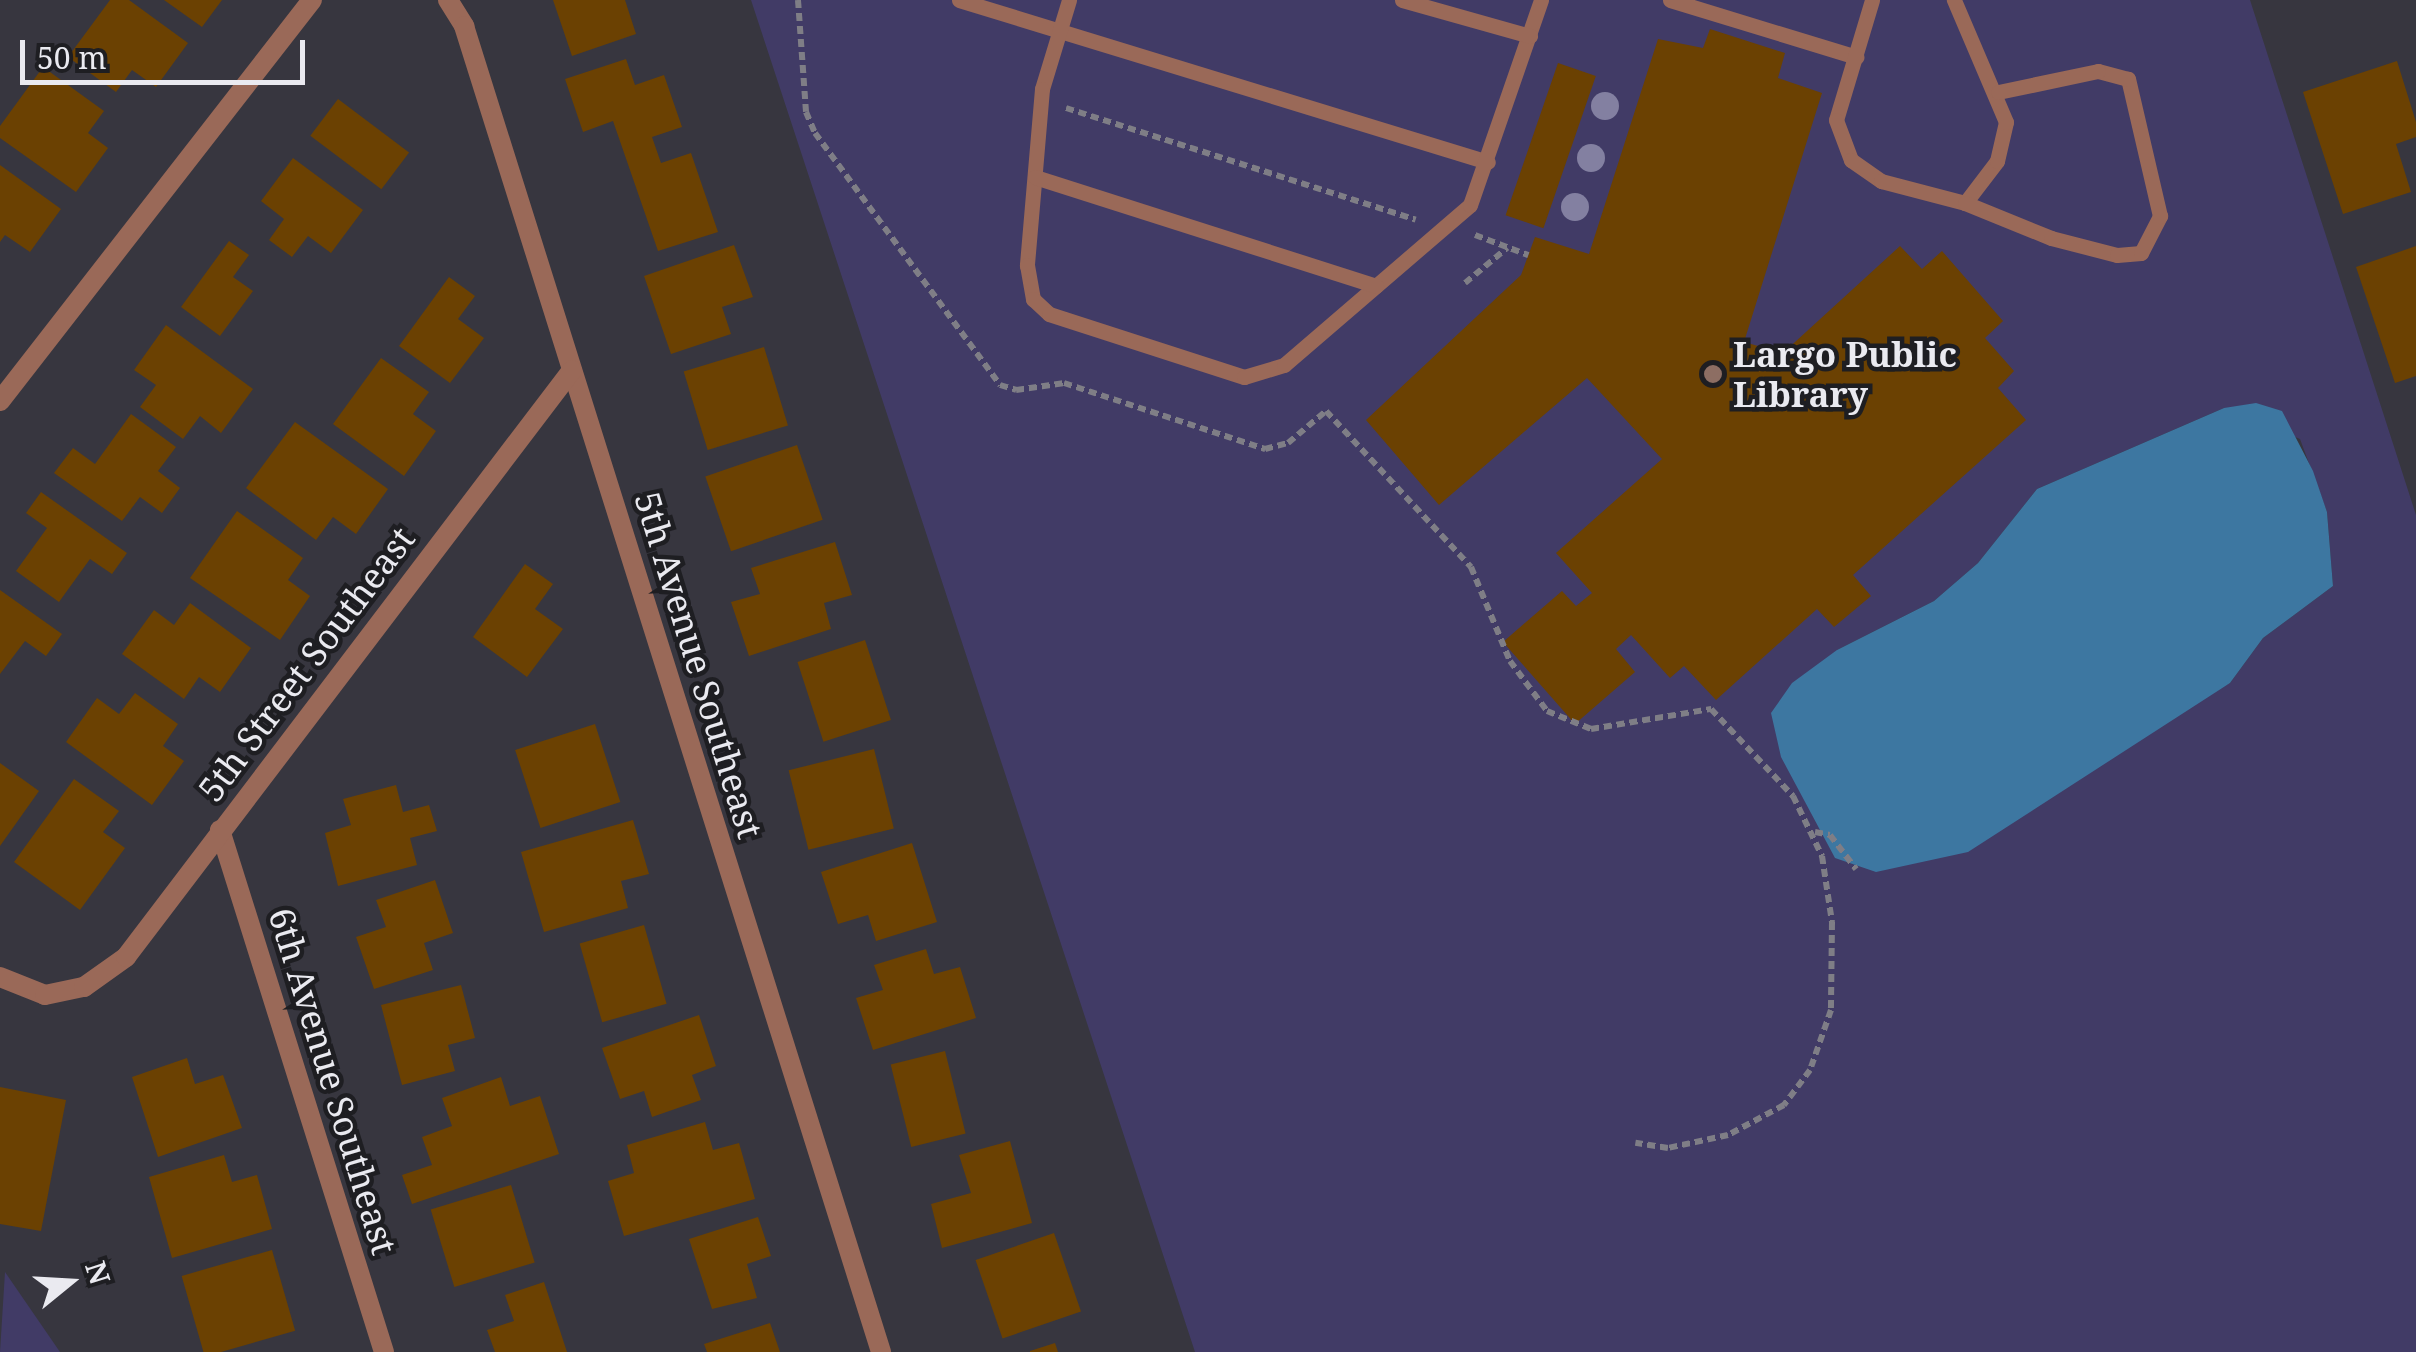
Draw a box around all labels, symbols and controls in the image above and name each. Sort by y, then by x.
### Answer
scale bar [25,20,310,82]
text: 50 m [37,37,107,78]
place label: Largo Public Library [1733,333,1957,415]
marker: Largo Public Library [1702,363,1724,385]
street label: 5th Avenue Southeast [626,487,772,843]
street label: 5th Street Southeast [189,519,423,809]
street label: 6th Avenue Southeast [260,903,406,1259]
north arrow [20,1232,120,1332]
text: N [77,1256,120,1289]

